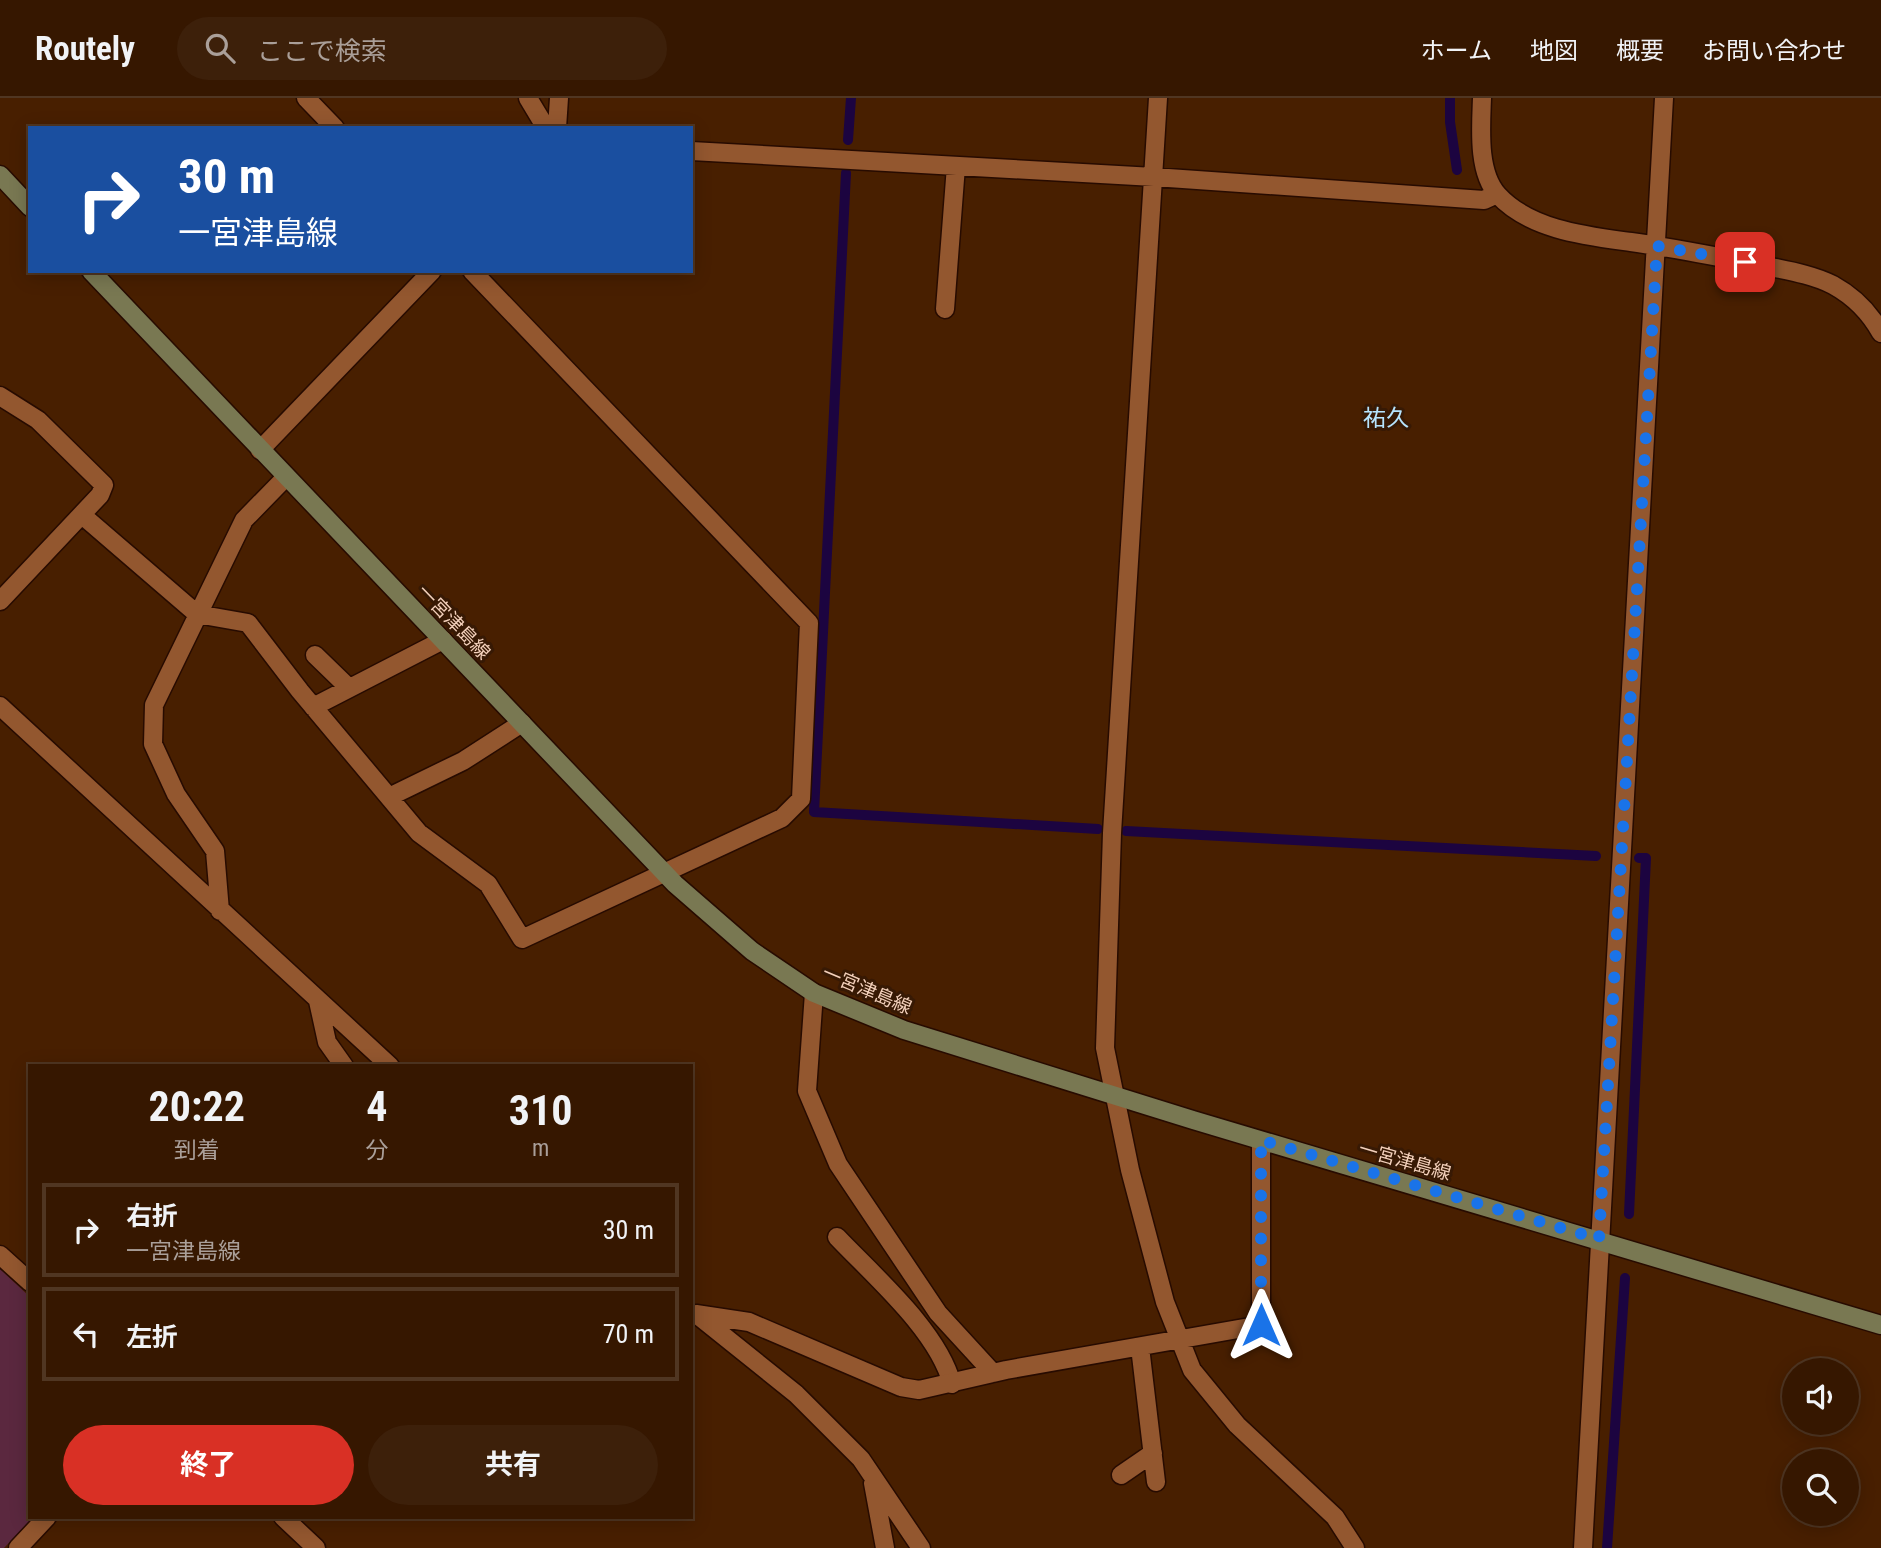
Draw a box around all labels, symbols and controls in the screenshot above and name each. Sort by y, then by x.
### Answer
search box [177,17,667,80]
text: Routely [35,29,135,68]
icon: search [201,29,239,67]
text: ここで検索 [257,36,387,66]
text: ホーム [1421,37,1492,65]
text: 地図 [1530,37,1578,65]
text: 概要 [1616,37,1664,65]
text: お問い合わせ [1702,37,1846,65]
text: 30 m [178,148,275,205]
icon: right [63,154,154,245]
text: 一宮津島線 [178,214,338,252]
pin [1715,232,1775,292]
icon: arrive [1726,243,1764,281]
district label: 祐久 [1363,405,1409,432]
street label: 一宮津島線 [413,580,495,664]
street label: 一宮津島線 [819,961,915,1019]
text: 20:22 [148,1082,245,1131]
text: 4 [366,1082,387,1131]
text: 310 [509,1086,572,1135]
text: m [532,1135,549,1162]
text: 到着 [174,1137,220,1164]
text: 分 [365,1137,388,1164]
street label: 一宮津島線 [1356,1137,1454,1185]
text: 右折 [126,1201,178,1231]
icon: right [67,1211,105,1249]
text: 30 m [603,1215,654,1245]
text: 一宮津島線 [126,1238,241,1265]
position arrow [1224,1288,1298,1362]
icon: left [67,1315,105,1353]
text: 70 m [603,1319,654,1349]
text: 左折 [126,1322,178,1352]
map controls [1782,1358,1859,1526]
button: sound [1782,1358,1859,1435]
button: 終了 [63,1425,354,1505]
button: 共有 [368,1425,658,1505]
button: search [1782,1449,1859,1526]

